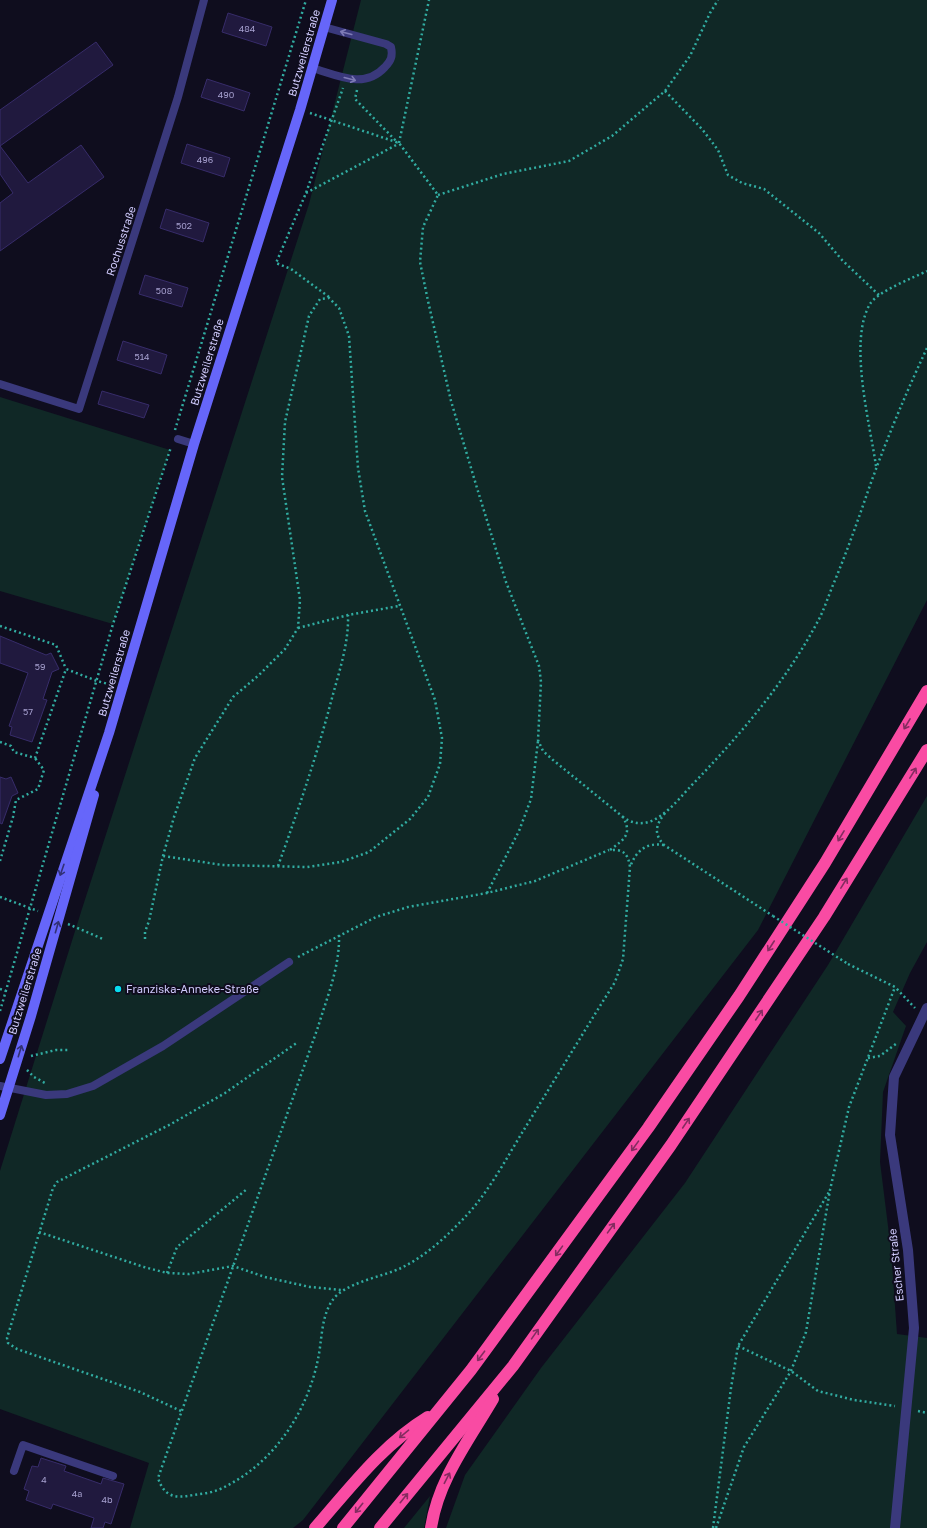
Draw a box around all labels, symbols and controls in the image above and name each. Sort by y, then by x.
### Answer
street label: Butzweilerstraße [285,8,322,98]
house number: 484 [239,23,256,34]
one-way arrow [340,29,353,36]
one-way arrow [343,75,356,83]
house number: 490 [218,89,235,100]
house number: 496 [197,154,213,165]
street label: Rochusstraße [103,204,138,277]
house number: 502 [176,220,192,231]
house number: 508 [156,285,172,296]
street label: Butzweilerstraße [187,317,226,407]
house number: 514 [134,351,150,362]
street label: Butzweilerstraße [95,628,132,718]
house number: 59 [35,661,45,672]
house number: 57 [23,706,33,717]
one-way arrow [903,718,911,730]
one-way arrow [909,767,917,779]
one-way arrow [836,830,844,842]
one-way arrow [58,864,65,877]
one-way arrow [840,878,848,889]
one-way arrow [54,920,61,933]
one-way arrow [767,940,775,952]
street label: Butzweilerstraße [5,946,44,1036]
place label: Franziska-Anneke-Straße [126,982,259,995]
marker: Franziska-Anneke-Straße [113,984,123,994]
one-way arrow [756,1009,764,1021]
one-way arrow [17,1045,24,1058]
one-way arrow [682,1117,691,1128]
one-way arrow [631,1140,639,1151]
one-way arrow [607,1223,615,1234]
street label: Escher Straße [885,1228,906,1302]
one-way arrow [555,1246,563,1257]
one-way arrow [531,1329,539,1340]
one-way arrow [477,1350,486,1361]
one-way arrow [398,1429,409,1438]
one-way arrow [444,1472,451,1484]
house number: 4 [41,1474,47,1485]
house number: 4a [72,1488,82,1499]
one-way arrow [400,1492,409,1503]
house number: 4b [101,1494,113,1505]
one-way arrow [355,1503,363,1514]

